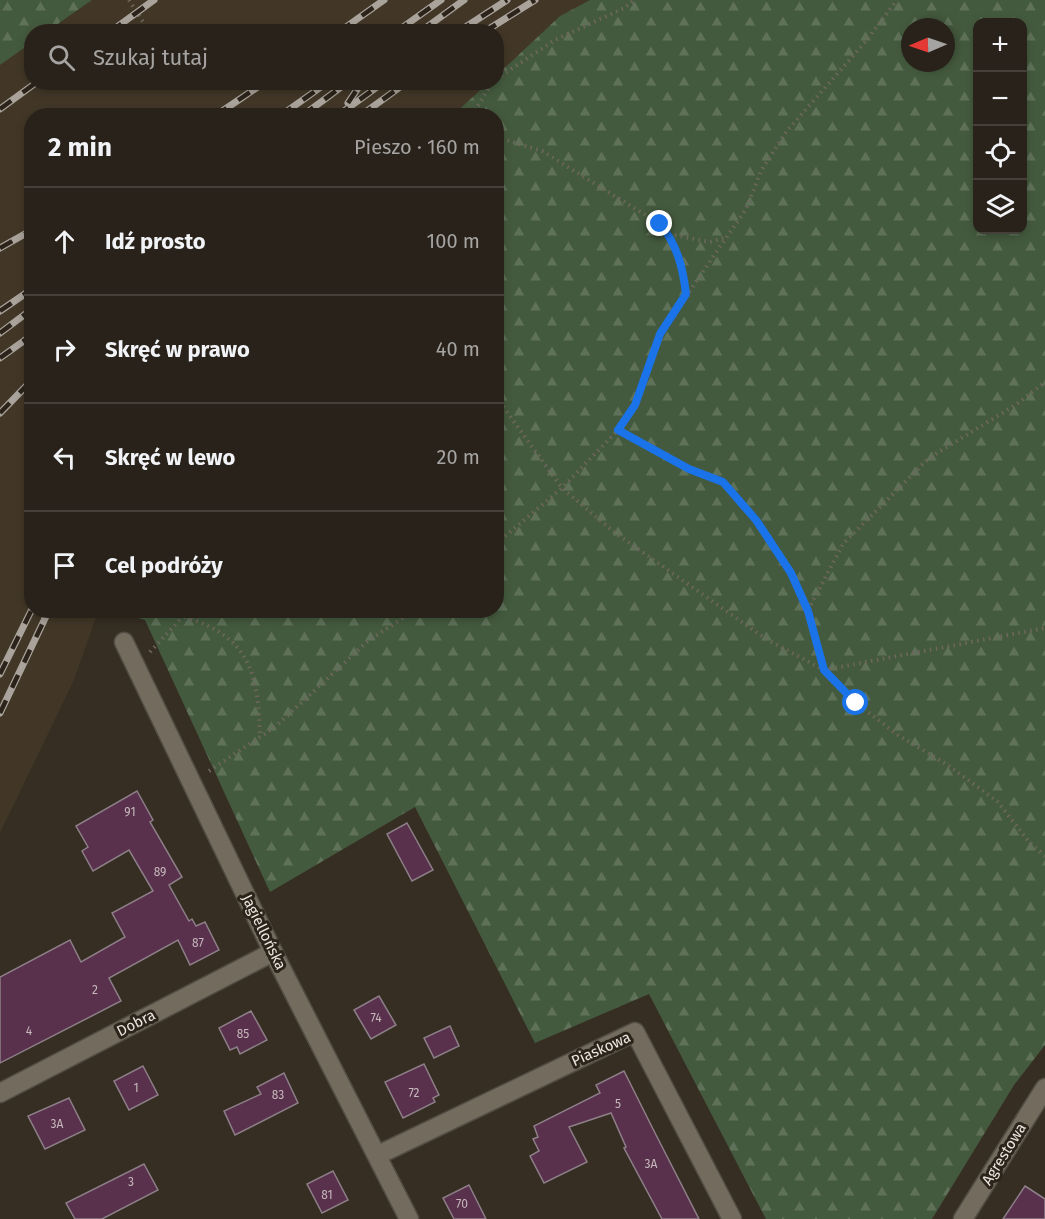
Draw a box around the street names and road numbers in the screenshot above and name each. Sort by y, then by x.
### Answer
street label: Jagiellońska [238,891,290,973]
street label: Dobra [114,1006,158,1040]
street label: Piaskowa [569,1028,633,1070]
street label: Agrestowa [978,1120,1030,1188]

